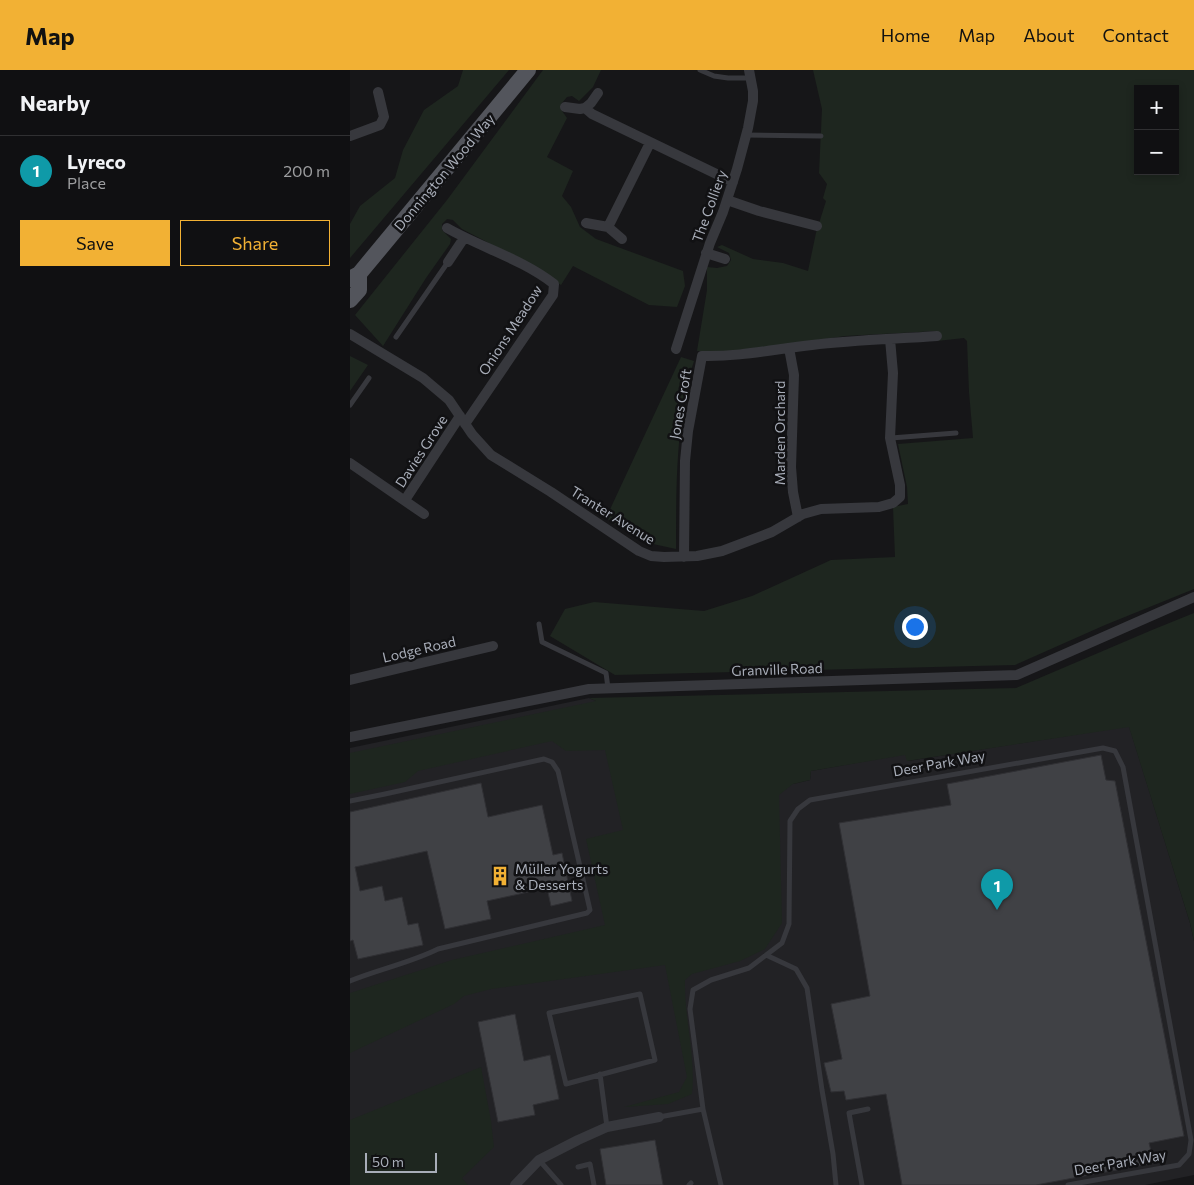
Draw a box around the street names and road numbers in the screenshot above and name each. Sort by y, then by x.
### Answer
street label: Donnington Wood Way [390,110,498,234]
street label: The Colliery [688,167,730,245]
street label: Onions Meadow [475,282,545,378]
street label: Jones Croft [665,367,695,441]
street label: Marden Orchard [771,381,788,485]
street label: Davies Grove [391,412,451,490]
street label: Tranter Avenue [568,482,658,548]
street label: Lodge Road [381,632,457,666]
street label: Granville Road [731,659,823,679]
street label: Deer Park Way [892,747,986,779]
street label: Deer Park Way [1073,1146,1167,1178]

